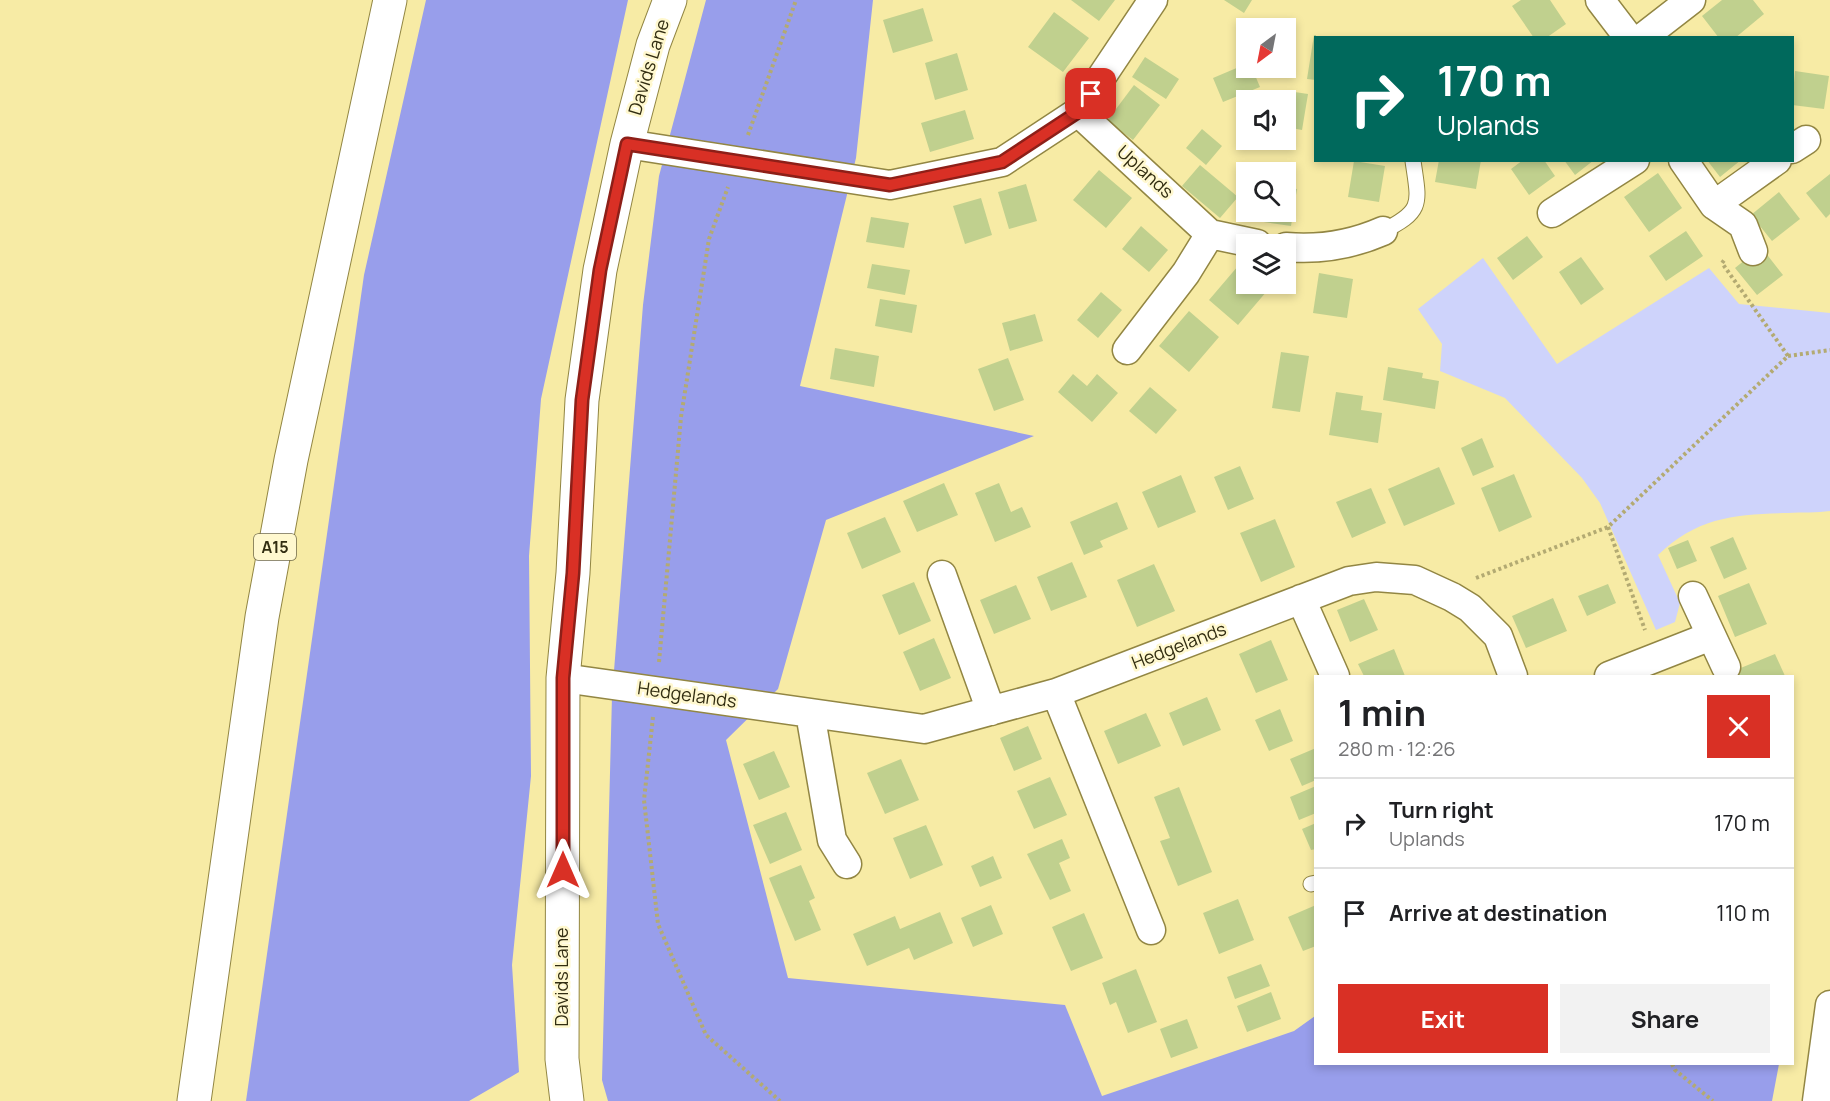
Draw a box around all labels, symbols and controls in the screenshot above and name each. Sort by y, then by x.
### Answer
street label: Davids Lane [622,16,674,118]
north arrow [1236,18,1296,78]
map controls [1236,18,1296,294]
text: 170 m [1437,51,1552,109]
icon: right [1338,60,1416,138]
pin [1065,68,1116,119]
icon: arrive [1074,77,1107,110]
button: sound [1236,90,1296,150]
text: Uplands [1437,106,1539,143]
street label: Uplands [1112,140,1179,203]
button: search [1236,162,1296,222]
button: layers [1236,234,1296,294]
road number: A15 [254,534,296,560]
street label: Hedgelands [1128,616,1229,674]
street label: Hedgelands [636,675,738,713]
text: 1 min [1338,688,1426,737]
button: close [1707,695,1770,758]
text: 280 m · 12:26 [1338,735,1456,762]
text: Turn right [1389,795,1494,825]
icon: right [1338,807,1371,840]
text: 170 m [1714,808,1770,838]
text: Uplands [1389,825,1465,852]
position arrow [531,838,595,902]
icon: arrive [1338,897,1371,930]
text: Arrive at destination [1389,898,1607,928]
text: 110 m [1716,898,1770,928]
street label: Davids Lane [549,927,573,1027]
button: Exit [1338,984,1548,1053]
button: Share [1560,984,1770,1053]

